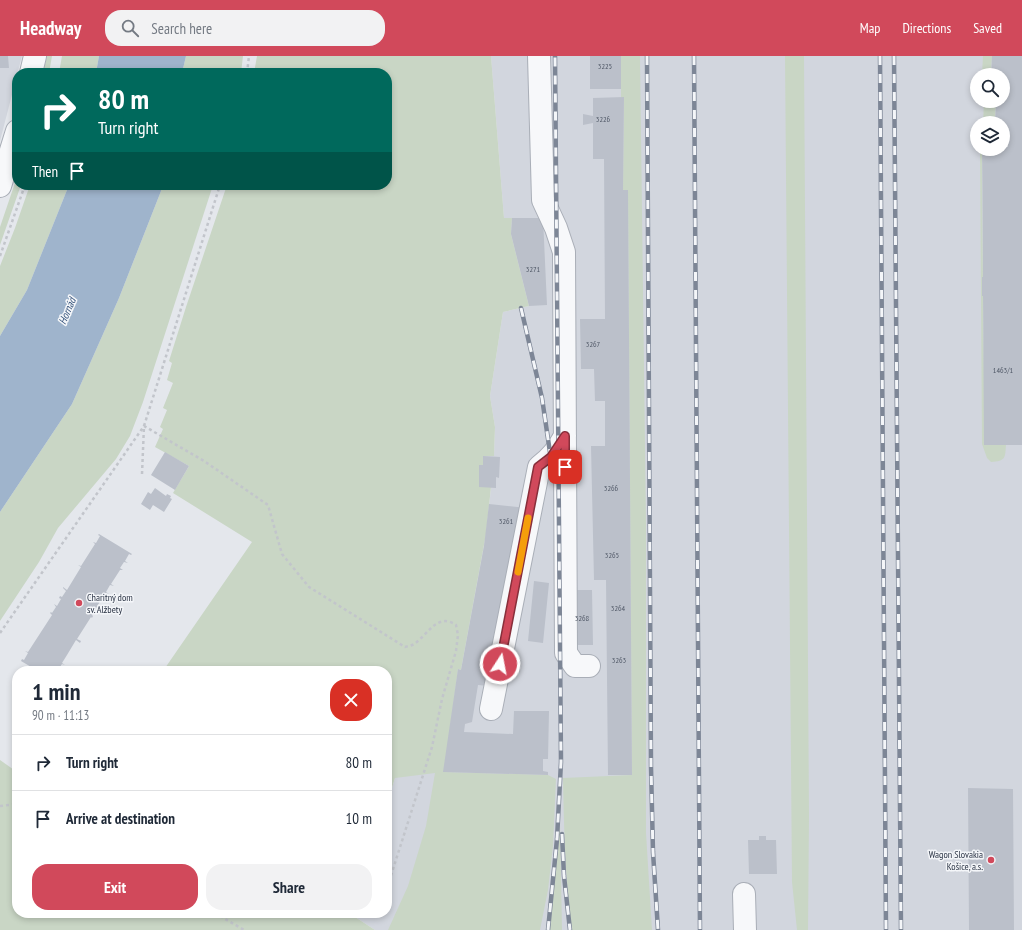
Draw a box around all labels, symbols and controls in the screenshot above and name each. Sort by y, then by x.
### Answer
search box [105,10,385,46]
text: Headway [20,16,81,40]
icon: search [119,17,141,39]
text: Search here [151,19,212,38]
text: Map [860,19,880,37]
text: Directions [902,19,951,37]
text: Saved [973,19,1002,37]
house number: 3225 [598,61,612,71]
map controls [970,68,1010,156]
button: search [970,68,1010,108]
text: 80 m [98,80,149,117]
icon: right [32,84,84,136]
house number: 3226 [596,114,611,124]
text: Turn right [98,116,158,139]
button: layers [970,116,1010,156]
icon: arrive [66,160,88,182]
text: Then [32,162,58,181]
house number: 3271 [526,264,541,274]
water label: Hornád [55,293,80,326]
house number: 3267 [586,339,601,349]
house number: 1463/1 [993,365,1014,375]
pin [548,450,582,484]
icon: arrive [554,456,576,478]
house number: 3266 [604,483,619,493]
house number: 3261 [499,516,514,526]
house number: 3265 [605,550,619,560]
place label: Charitný dom sv. Alžbety [87,591,133,616]
marker: Charitný dom sv. Alžbety [74,598,84,608]
house number: 3264 [611,603,626,613]
house number: 3268 [575,613,590,623]
position arrow [479,643,521,685]
house number: 3263 [612,655,627,665]
text: 1 min [32,676,80,707]
button: close [330,679,372,721]
text: 90 m · 11:13 [32,707,89,724]
icon: right [32,752,54,774]
text: Turn right [66,753,118,772]
text: 80 m [346,753,372,772]
icon: arrive [32,808,54,830]
text: Arrive at destination [66,809,175,828]
text: 10 m [346,809,372,828]
place label: Wagon Slovakia Košice, a.s. [929,848,983,873]
marker: Wagon Slovakia Košice, a.s. [986,855,996,865]
button: Exit [32,864,198,910]
button: Share [206,864,372,910]

